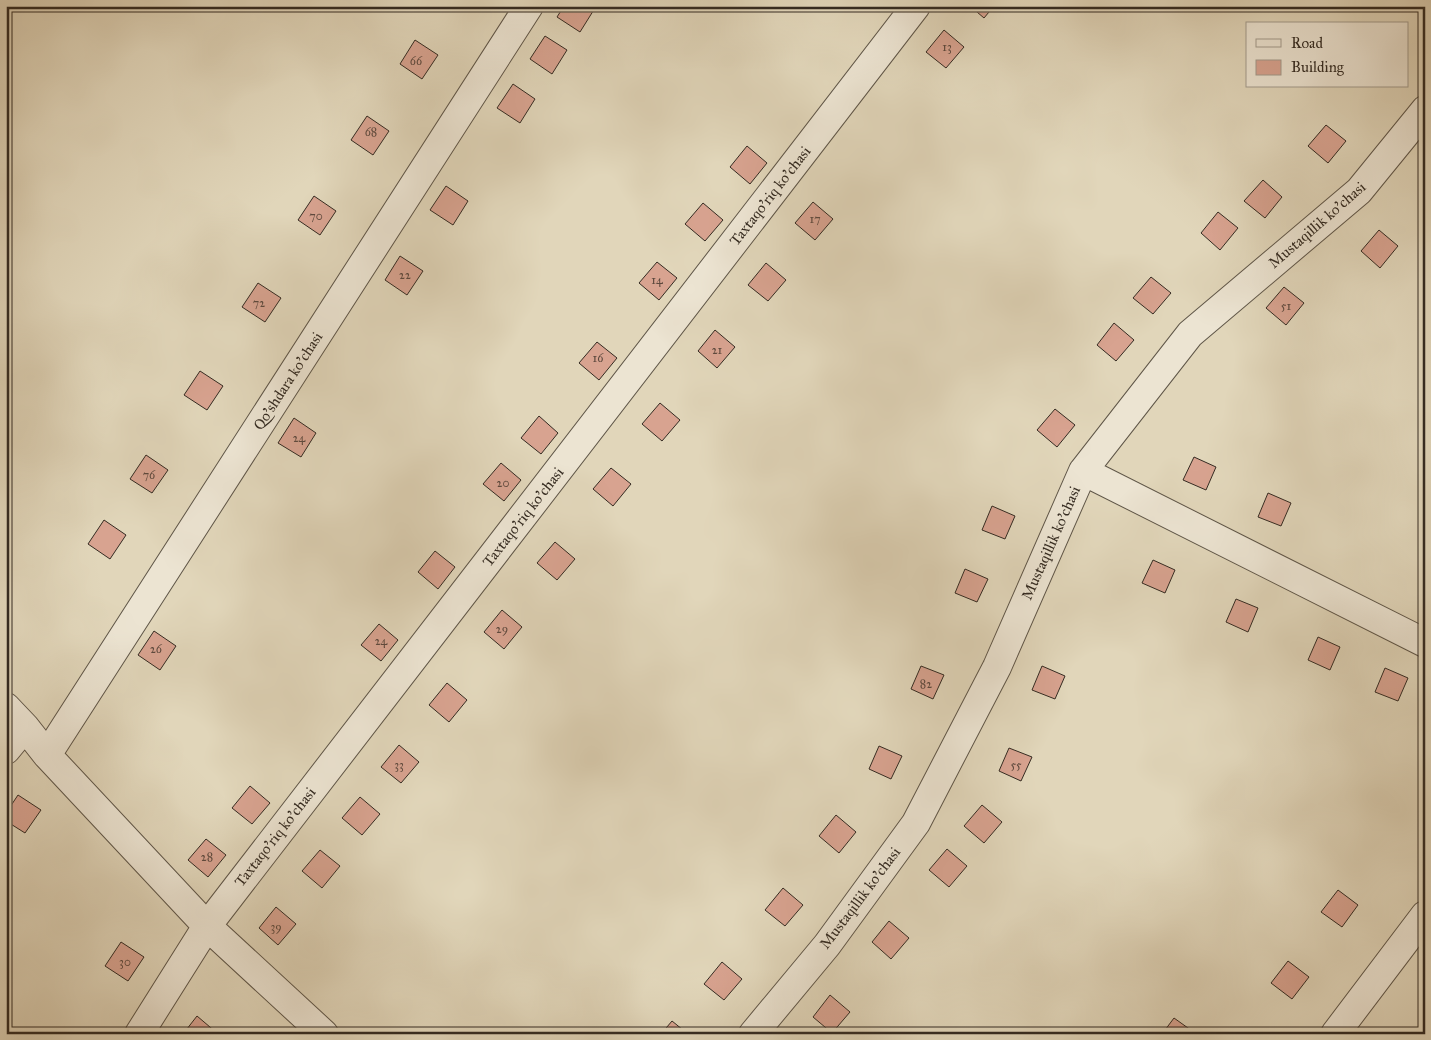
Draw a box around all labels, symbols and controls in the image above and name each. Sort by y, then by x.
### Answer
legend [1246,22,1408,88]
text: Road [1291,34,1323,52]
house number: 13 [942,40,952,54]
house number: 66 [410,54,423,68]
text: Building [1291,58,1345,76]
house number: 68 [365,125,377,139]
street label: Taxtaqo'riq ko'chasi [726,143,815,250]
street label: Mustaqillik ko'chasi [1265,178,1370,273]
house number: 70 [309,209,323,223]
house number: 17 [809,212,821,226]
house number: 22 [399,268,411,282]
house number: 14 [651,273,663,287]
house number: 72 [253,296,265,310]
house number: 51 [1281,299,1291,313]
street label: Qo'shdara ko'chasi [250,329,326,433]
house number: 21 [712,343,723,357]
house number: 16 [593,351,604,365]
house number: 24 [293,431,306,445]
street label: Taxtaqo'riq ko'chasi [479,464,568,571]
house number: 76 [143,468,156,482]
house number: 20 [497,476,509,490]
street label: Mustaqillik ko'chasi [1018,483,1085,603]
house number: 29 [496,622,508,636]
house number: 24 [375,634,388,648]
house number: 26 [150,642,163,656]
house number: 82 [920,677,932,691]
house number: 33 [394,758,404,772]
house number: 55 [1010,758,1022,772]
street label: Taxtaqo'riq ko'chasi [231,784,320,891]
street label: Mustaqillik ko'chasi [816,844,905,953]
house number: 28 [201,850,213,864]
house number: 39 [270,920,282,934]
house number: 30 [119,955,131,969]

